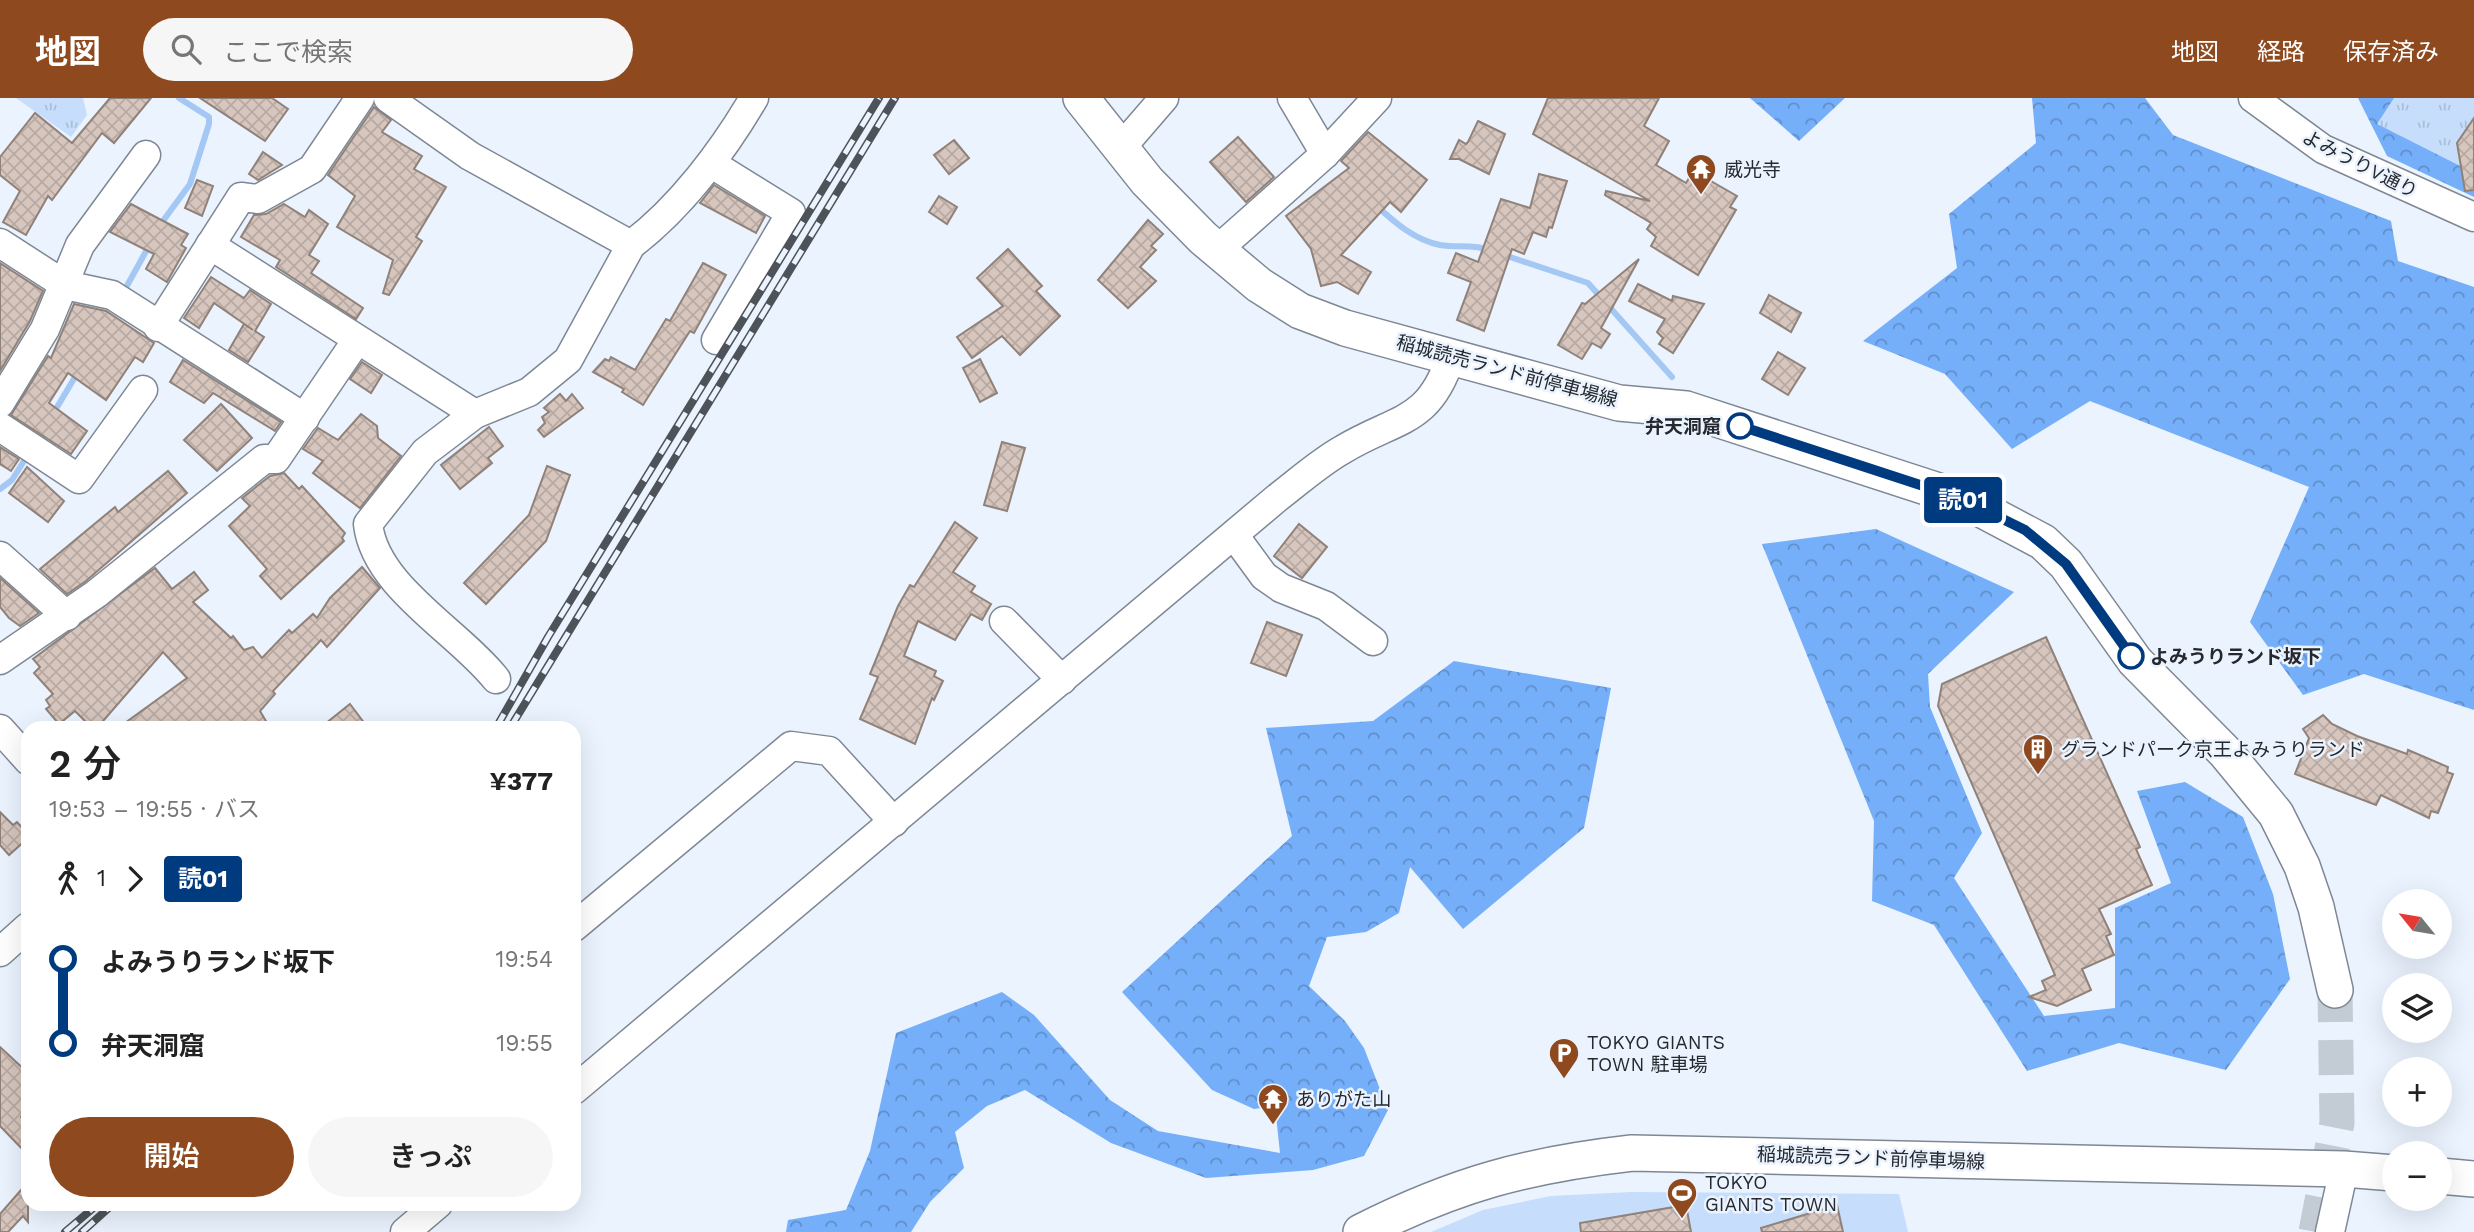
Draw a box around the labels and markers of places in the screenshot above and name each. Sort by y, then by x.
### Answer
temple icon: 威光寺 [1684,152,1718,196]
place label: 威光寺 [1724,158,1781,181]
marker: 弁天洞窟 [1727,413,1753,439]
place label: 弁天洞窟 [1645,415,1721,438]
marker: よみうりランド坂下 [2118,643,2144,669]
place label: よみうりランド坂下 [2150,645,2321,668]
building icon: グランドパーク京王よみうりランド [2021,732,2055,776]
place label: グランドパーク京王よみうりランド [2061,738,2365,761]
place label: TOKYO GIANTS TOWN 駐車場 [1587,1031,1725,1076]
parking icon: TOKYO GIANTS TOWN 駐車場 [1547,1036,1581,1080]
temple icon: ありがた山 [1256,1082,1290,1126]
place label: ありがた山 [1296,1088,1391,1111]
place label: TOKYO GIANTS TOWN [1705,1171,1837,1216]
sports icon: TOKYO GIANTS TOWN [1665,1176,1699,1220]

